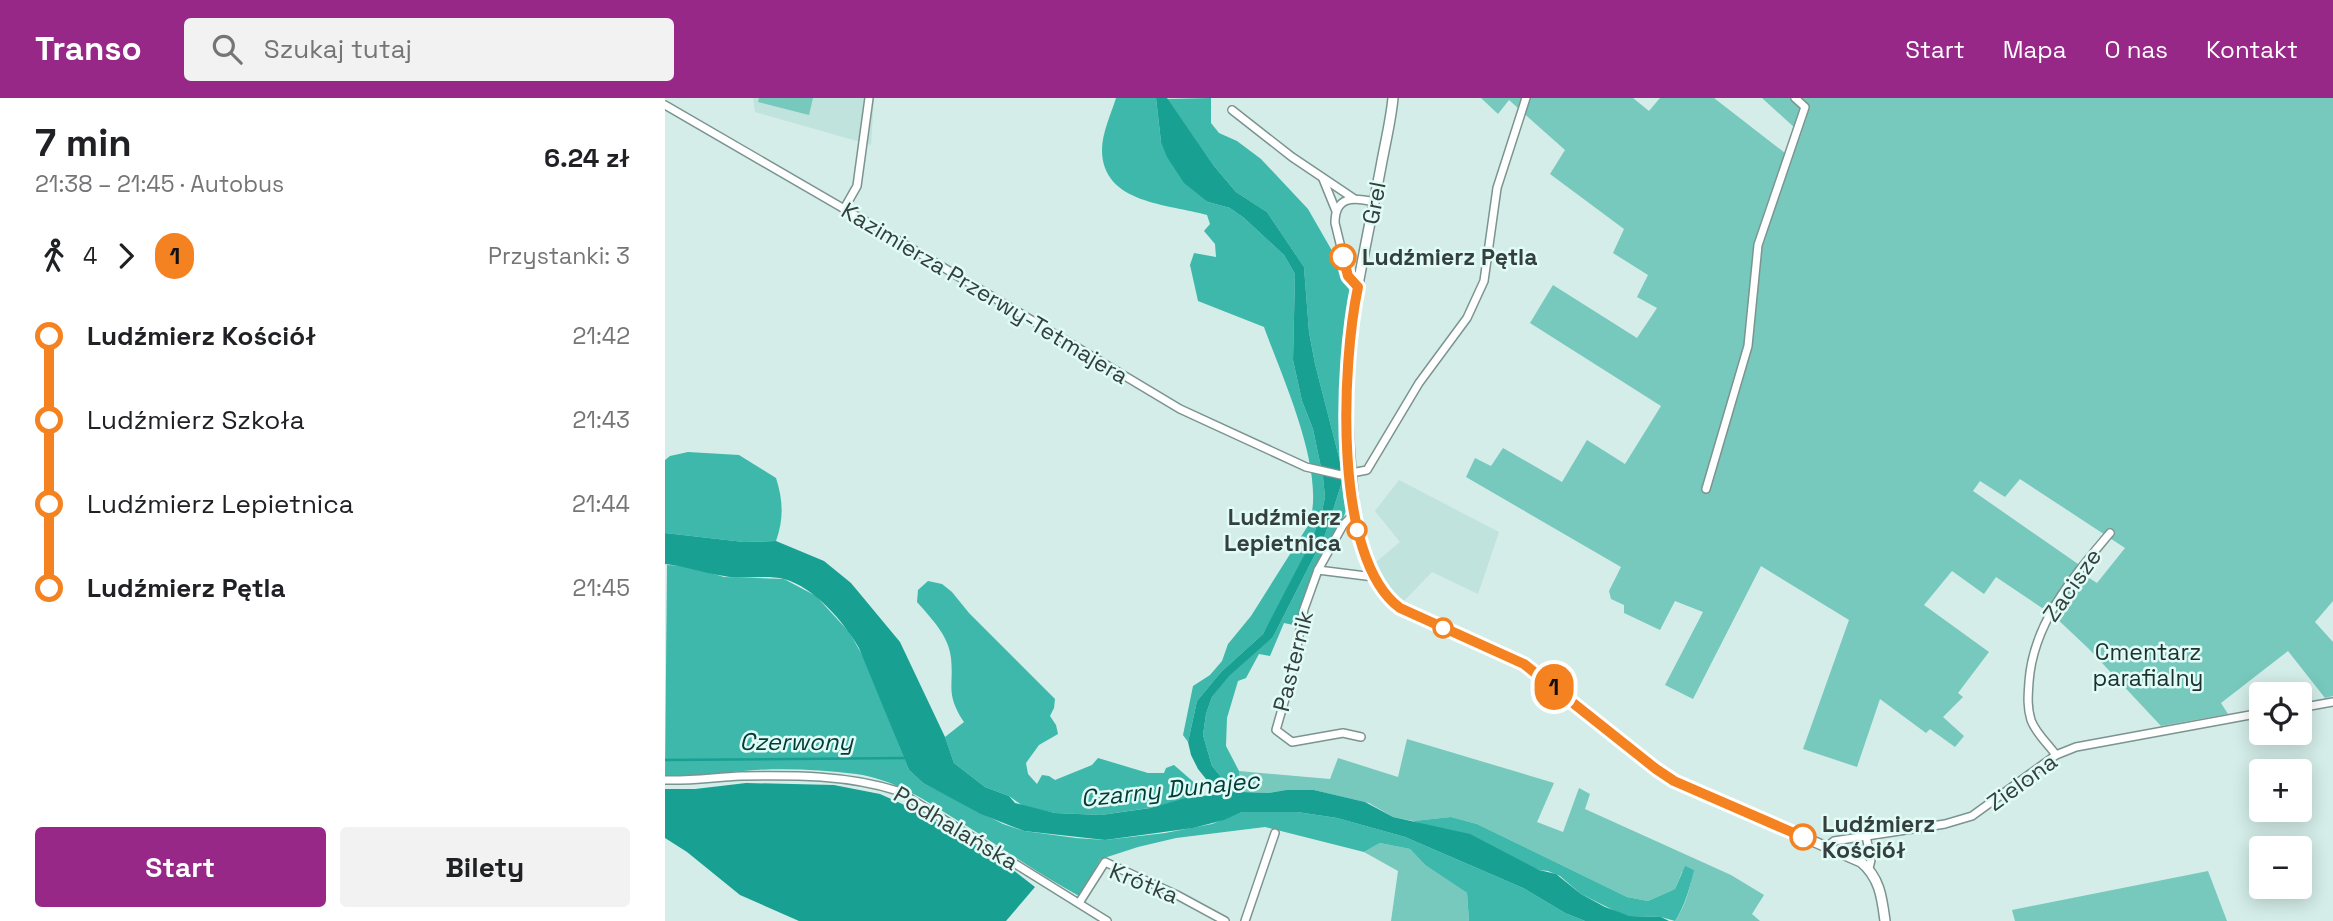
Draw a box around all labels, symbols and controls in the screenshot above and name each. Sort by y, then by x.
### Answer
search box [184,18,674,81]
text: Transo [35,28,142,70]
icon: search [208,30,246,68]
text: Szukaj tutaj [264,32,412,66]
text: Start [1905,34,1965,65]
text: Mapa [2003,34,2067,65]
text: O nas [2105,34,2168,65]
text: Kontakt [2206,34,2298,65]
text: 7 min [35,119,132,167]
text: 6.24 zł [544,141,630,175]
text: 21:38 – 21:45 · Autobus [35,169,284,199]
street label: Grel [1355,179,1393,227]
street label: Kazimierza Przerwy-Tetmajera [836,195,1134,391]
icon: walk [35,237,73,275]
icon: forward [107,237,145,275]
text: 1 [169,240,180,271]
text: 4 [83,241,97,271]
text: Przystanki: 3 [488,241,630,271]
place label: Ludźmierz Pętla [1362,242,1538,272]
marker: Ludźmierz Pętla [1330,244,1356,270]
text: Ludźmierz Kościół [87,319,316,353]
text: 21:42 [572,321,630,351]
text: Ludźmierz Szkoła [87,403,305,437]
text: 21:43 [572,405,630,435]
text: Ludźmierz Lepietnica [87,487,354,521]
text: 21:44 [572,489,630,519]
place label: Ludźmierz Lepietnica [1224,502,1341,558]
marker: Ludźmierz Lepietnica [1347,520,1367,540]
street label: Zacisze [2036,542,2108,628]
text: Ludźmierz Pętla [87,571,285,605]
text: 21:45 [573,573,630,603]
street label: Pasternik [1266,607,1320,715]
unlabelled marker [1433,618,1453,638]
park label: Cmentarz parafialny [2093,637,2203,693]
line badge: 1 [1531,664,1577,710]
text: 1 [1549,671,1559,702]
map controls [2249,682,2312,899]
button: locate [2249,682,2312,745]
water label: Czerwony [739,726,854,757]
street label: Zielona [1981,746,2063,818]
button: + [2249,759,2312,822]
water label: Czarny Dunajec [1079,764,1263,814]
street label: Podhalańska [888,779,1024,877]
place label: Ludźmierz Kościół [1822,809,1935,865]
marker: Ludźmierz Kościół [1790,824,1816,850]
button: Start [35,827,326,907]
button: Bilety [340,827,630,907]
button: − [2249,836,2312,899]
street label: Krótka [1105,856,1183,910]

